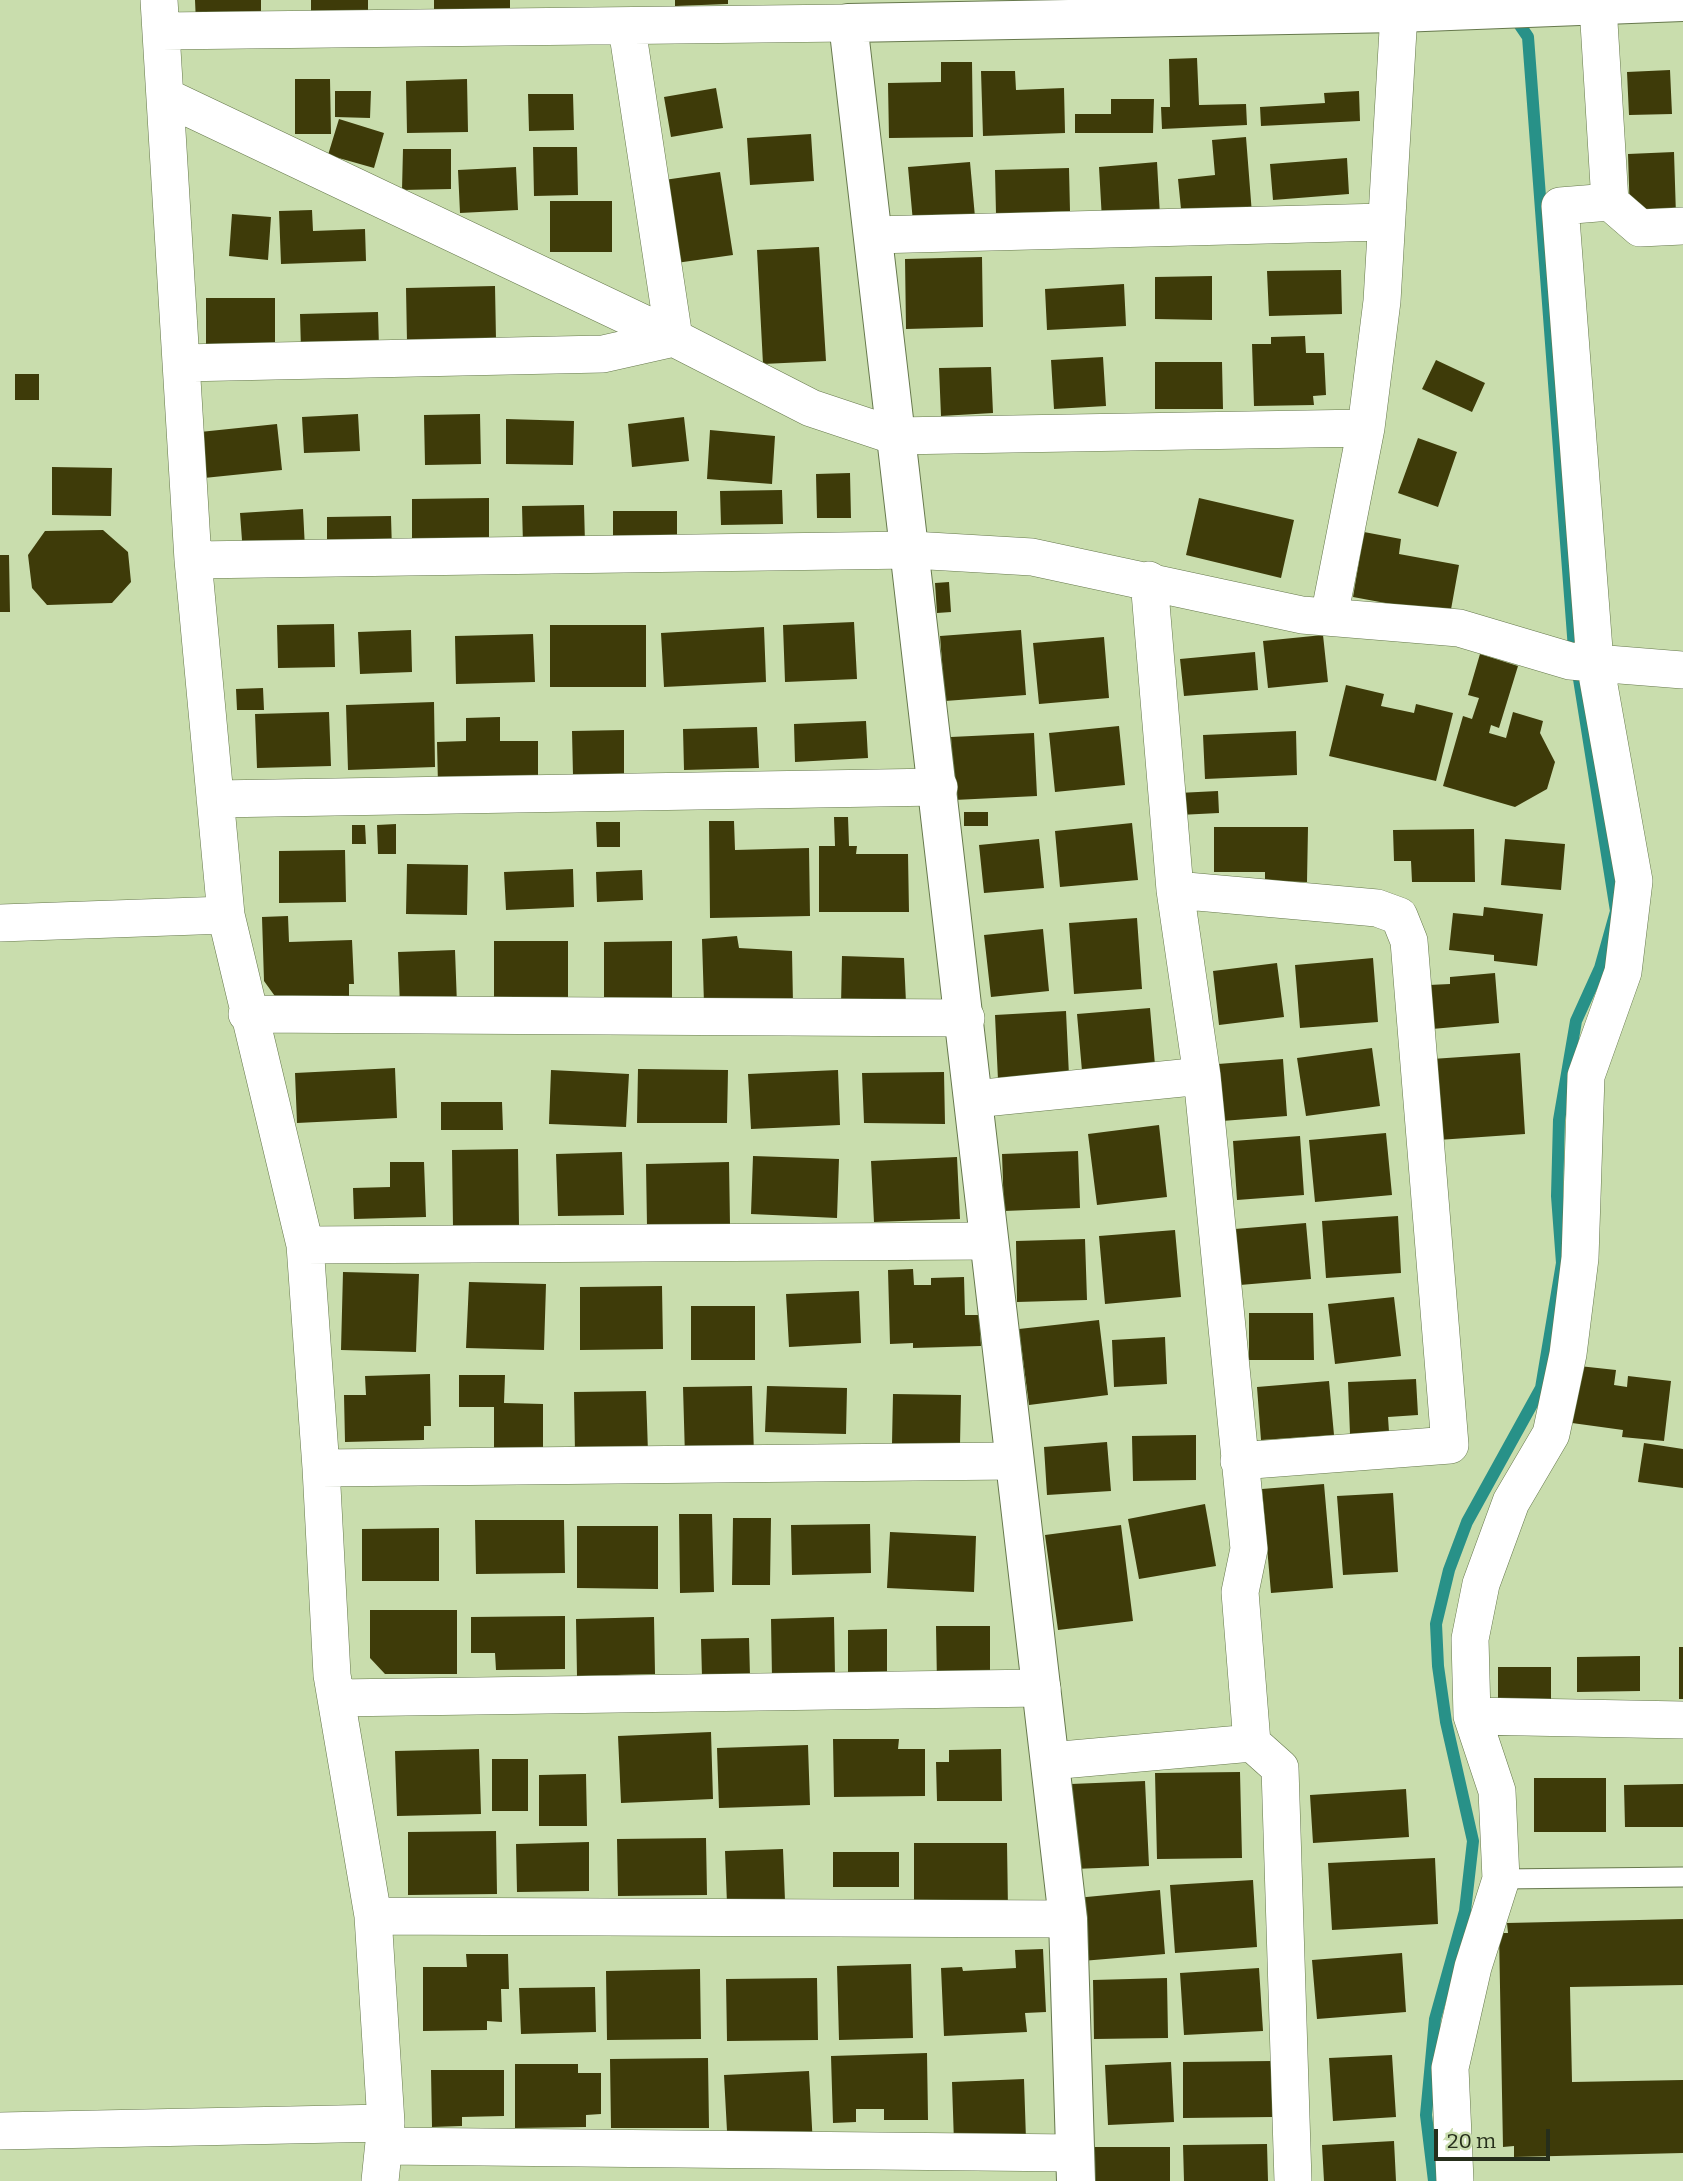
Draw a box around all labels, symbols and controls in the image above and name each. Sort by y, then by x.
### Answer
scale bar [1438,2114,1554,2158]
text: 20 m [1447,2128,1496,2154]

